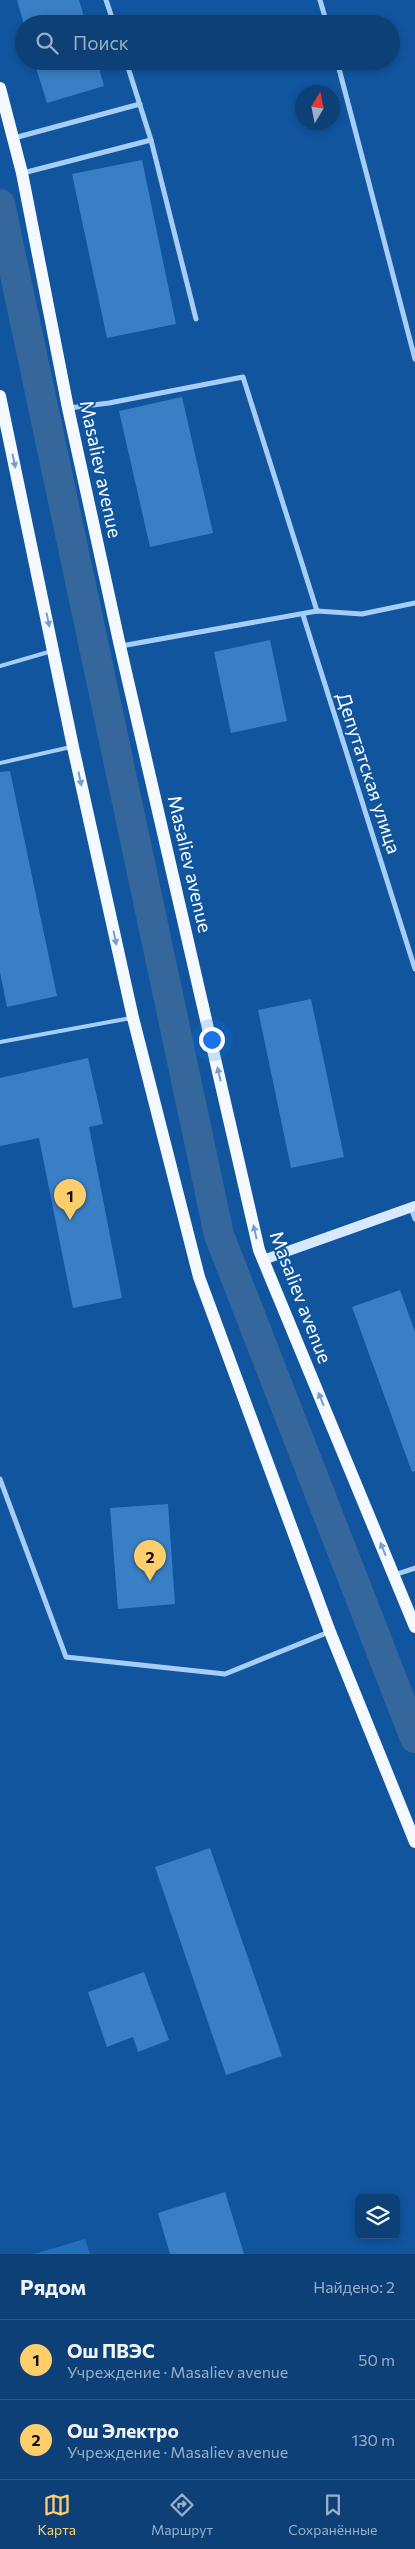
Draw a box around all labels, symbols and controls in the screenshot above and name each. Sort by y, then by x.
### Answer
search box [15,15,400,70]
icon: search [33,29,61,57]
text: Поиск [73,31,129,54]
north arrow [295,85,340,130]
street label: Masaliev avenue [76,398,127,540]
one-way arrow [10,453,18,468]
one-way arrow [44,612,52,628]
street label: Депутатская улица [333,689,406,856]
one-way arrow [76,771,84,786]
street label: Masaliev avenue [164,793,217,935]
one-way arrow [111,930,119,945]
your location [199,1027,225,1053]
one-way arrow [215,1066,223,1081]
pin: 1 [54,1179,86,1220]
one-way arrow [251,1224,259,1239]
street label: Masaliev avenue [266,1227,337,1366]
one-way arrow [317,1391,325,1406]
pin: 2 [134,1540,166,1581]
one-way arrow [378,1542,386,1557]
map controls [355,2194,400,2239]
button: layers [355,2194,400,2239]
text: Рядом [20,2274,86,2299]
text: Найдено: 2 [313,2277,395,2296]
text: Ош ПВЭС [67,2339,155,2362]
text: 1 [32,2350,40,2369]
text: 50 m [358,2350,395,2369]
text: Учреждение · Masaliev avenue [67,2362,288,2381]
text: Ош Электро [67,2419,179,2442]
text: 2 [31,2430,41,2449]
text: 130 m [352,2430,395,2449]
text: Учреждение · Masaliev avenue [67,2442,288,2461]
tab: Карта [37,2491,76,2538]
tab: Маршрут [151,2491,213,2538]
tab: Сохранённые [288,2491,378,2538]

